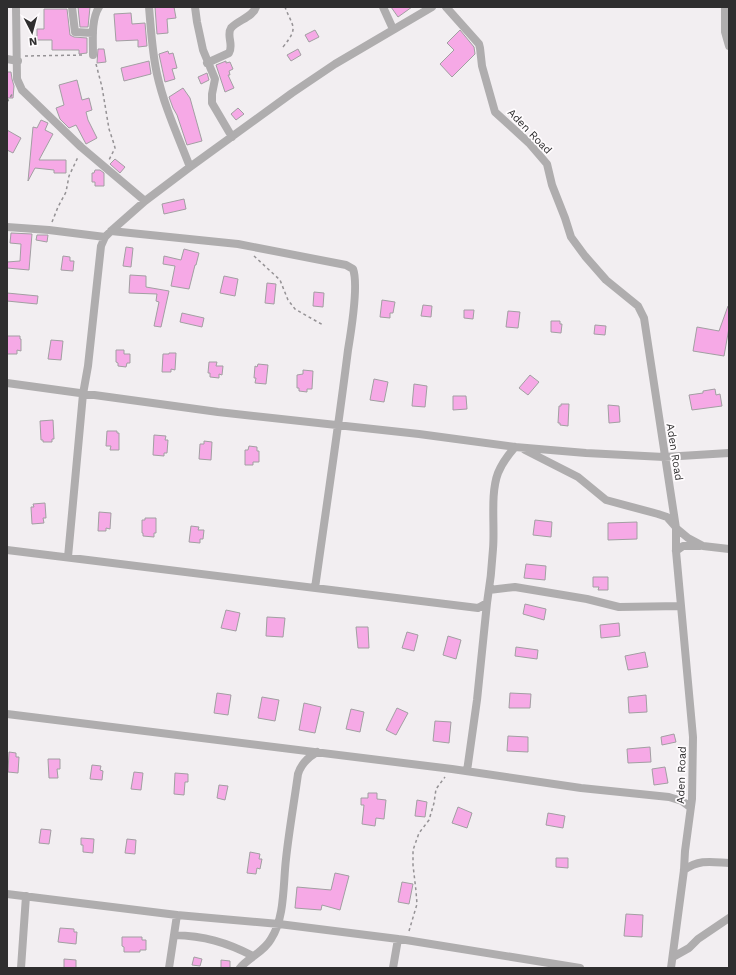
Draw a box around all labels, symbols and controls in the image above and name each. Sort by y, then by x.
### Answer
north arrow [12,12,52,52]
text: N [28,35,38,48]
street label: Aden Road [505,106,554,157]
street label: Aden Road [664,423,685,482]
street label: Aden Road [674,746,689,804]

